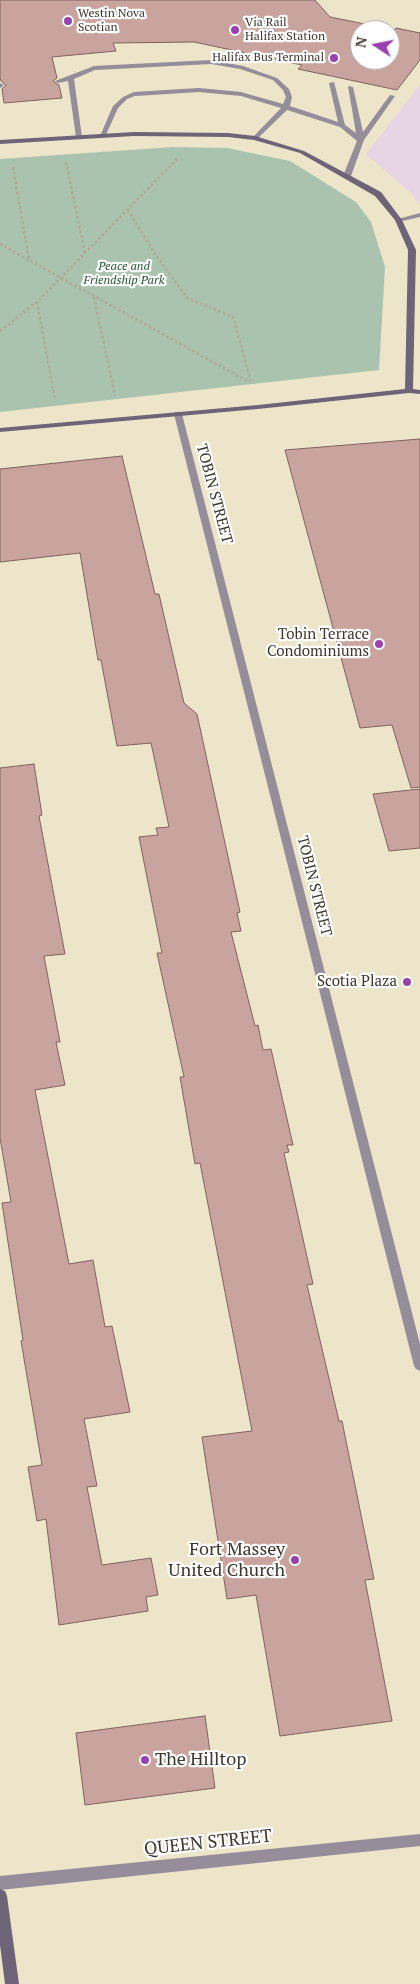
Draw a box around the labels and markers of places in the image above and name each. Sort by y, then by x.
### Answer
place label: Westin Nova Scotian [78,7,145,35]
marker: Westin Nova Scotian [62,15,74,27]
place label: Via Rail Halifax Station [245,16,325,44]
marker: Via Rail Halifax Station [229,24,241,36]
place label: Halifax Bus Terminal [212,51,324,65]
marker: Halifax Bus Terminal [328,52,340,64]
place label: Tobin Terrace Condominiums [267,626,369,661]
marker: Tobin Terrace Condominiums [373,638,385,650]
place label: Scotia Plaza [317,973,397,991]
marker: Scotia Plaza [401,976,413,988]
place label: Fort Massey United Church [168,1539,285,1582]
marker: Fort Massey United Church [289,1554,301,1566]
place label: The Hilltop [155,1749,246,1771]
marker: The Hilltop [139,1754,151,1766]

